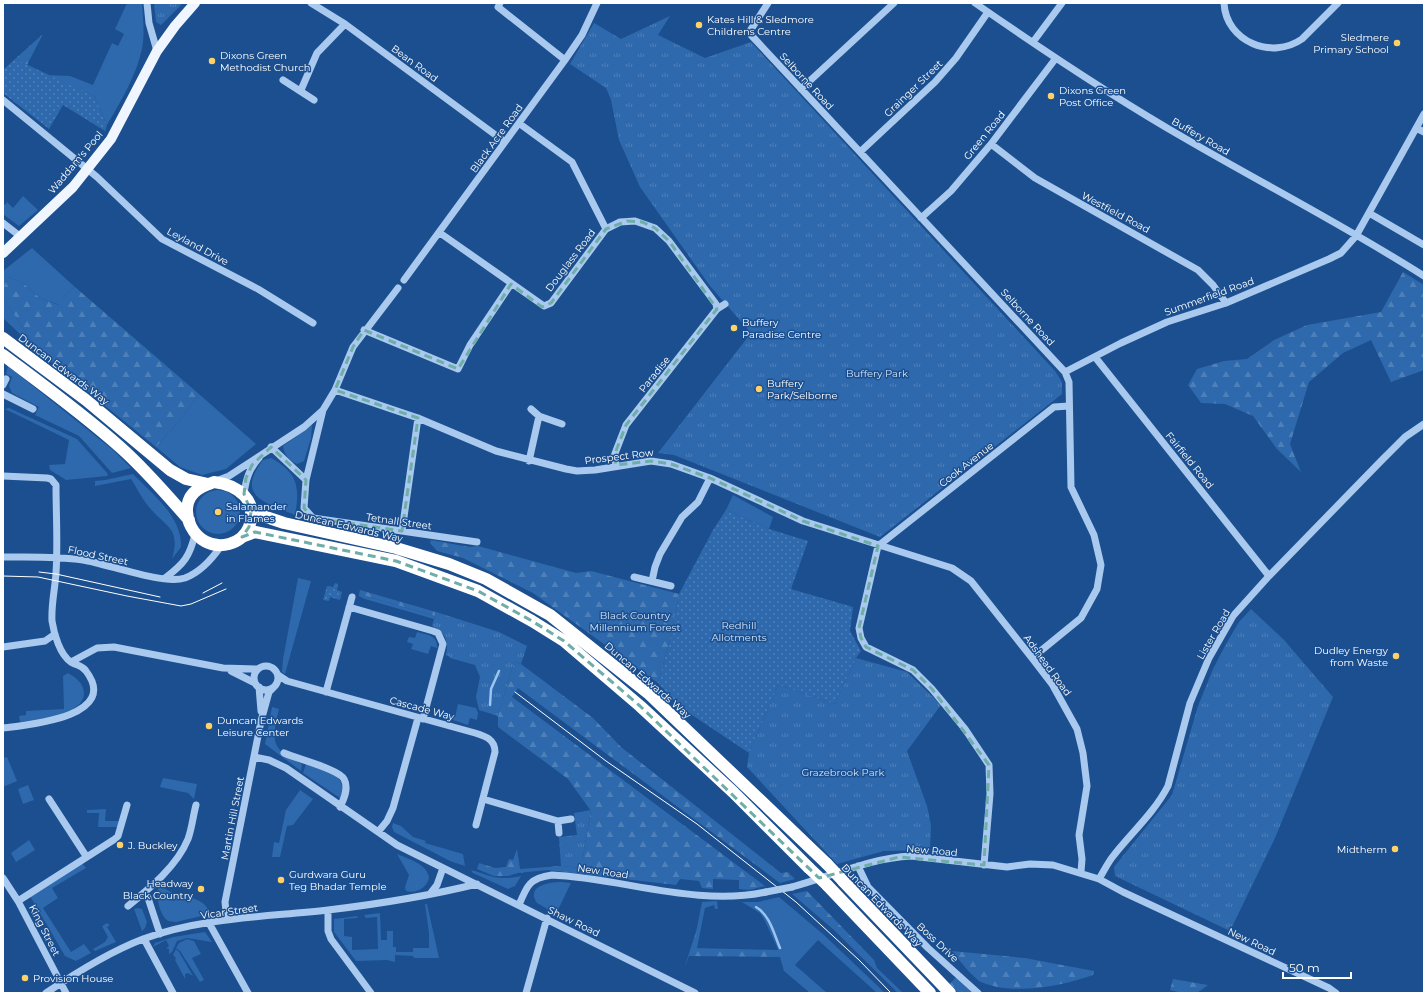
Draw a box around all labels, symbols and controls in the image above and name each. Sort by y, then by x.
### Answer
place label: Kates Hill & Sledmore Childrens Centre [707,13,814,38]
marker: Kates Hill & Sledmore Childrens Centre [694,20,704,30]
place label: Sledmere Primary School [1313,31,1389,56]
marker: Sledmere Primary School [1392,38,1402,48]
street label: Bean Road [389,42,441,85]
place label: Dixons Green Methodist Church [220,49,310,74]
street label: Selborne Road [777,50,836,113]
marker: Dixons Green Methodist Church [207,56,217,66]
street label: Grainger Street [881,57,945,120]
place label: Dixons Green Post Office [1059,84,1126,109]
marker: Dixons Green Post Office [1046,91,1056,101]
street label: Black Acre Road [467,101,526,175]
street label: Green Road [961,108,1008,162]
street label: Buffery Road [1169,115,1232,158]
street label: Waddam's Pool [45,128,106,197]
street label: Westfield Road [1079,189,1152,236]
street label: Leyland Drive [165,225,231,268]
street label: Douglass Road [543,226,598,294]
street label: Summerfield Road [1162,274,1256,319]
street label: Selborne Road [998,286,1057,349]
place label: Buffery Paradise Centre [742,316,821,341]
marker: Buffery Paradise Centre [729,323,739,333]
street label: Duncan Edwards Way [16,331,112,408]
street label: Paradise [636,354,673,395]
park label: Buffery Park [846,367,908,380]
place label: Buffery Park/Selborne [767,377,838,402]
marker: Buffery Park/Selborne [754,384,764,394]
street label: Fairfield Road [1163,429,1216,491]
street label: Cook Avenue [936,439,996,490]
street label: Prospect Row [584,446,654,467]
place label: Salamander in Flames [226,500,287,525]
marker: Salamander in Flames [213,507,223,517]
street label: Duncan Edwards Way [294,508,405,545]
street label: Tetnall Street [365,510,433,533]
street label: Flood Street [67,543,129,568]
street label: Lister Road [1194,607,1233,662]
park label: Black Country Millennium Forest [589,609,681,634]
park label: Redhill Allotments [711,619,767,644]
street label: Adshead Road [1021,632,1074,699]
street label: Duncan Edwards Way [602,639,694,722]
place label: Dudley Energy from Waste [1314,644,1389,669]
marker: Dudley Energy from Waste [1391,651,1401,661]
street label: Cascade Way [388,694,456,724]
place label: Duncan Edwards Leisure Center [217,714,303,739]
marker: Duncan Edwards Leisure Center [204,721,214,731]
park label: Grazebrook Park [802,766,884,779]
street label: Martin Hill Street [218,775,247,861]
place label: J. Buckley [127,839,178,852]
marker: J. Buckley [115,840,125,850]
street label: New Road [906,842,958,859]
place label: Midtherm [1337,843,1387,856]
marker: Midtherm [1390,844,1400,854]
street label: New Road [576,861,629,882]
street label: Duncan Edwards Way [839,861,925,950]
place label: Gurdwara Guru Teg Bhadar Temple [289,868,387,893]
marker: Gurdwara Guru Teg Bhadar Temple [276,875,286,885]
place label: Headway Black Country [123,877,194,902]
marker: Headway Black Country [196,884,206,894]
street label: Vicar Street [200,901,259,922]
street label: King Street [26,902,63,958]
street label: Shaw Road [546,903,602,940]
street label: Boss Drive [914,920,961,965]
street label: New Road [1226,925,1278,958]
scale bar [1283,954,1351,980]
text: 50 m [1289,960,1320,975]
place label: Provision House [33,972,113,985]
marker: Provision House [20,973,30,983]

